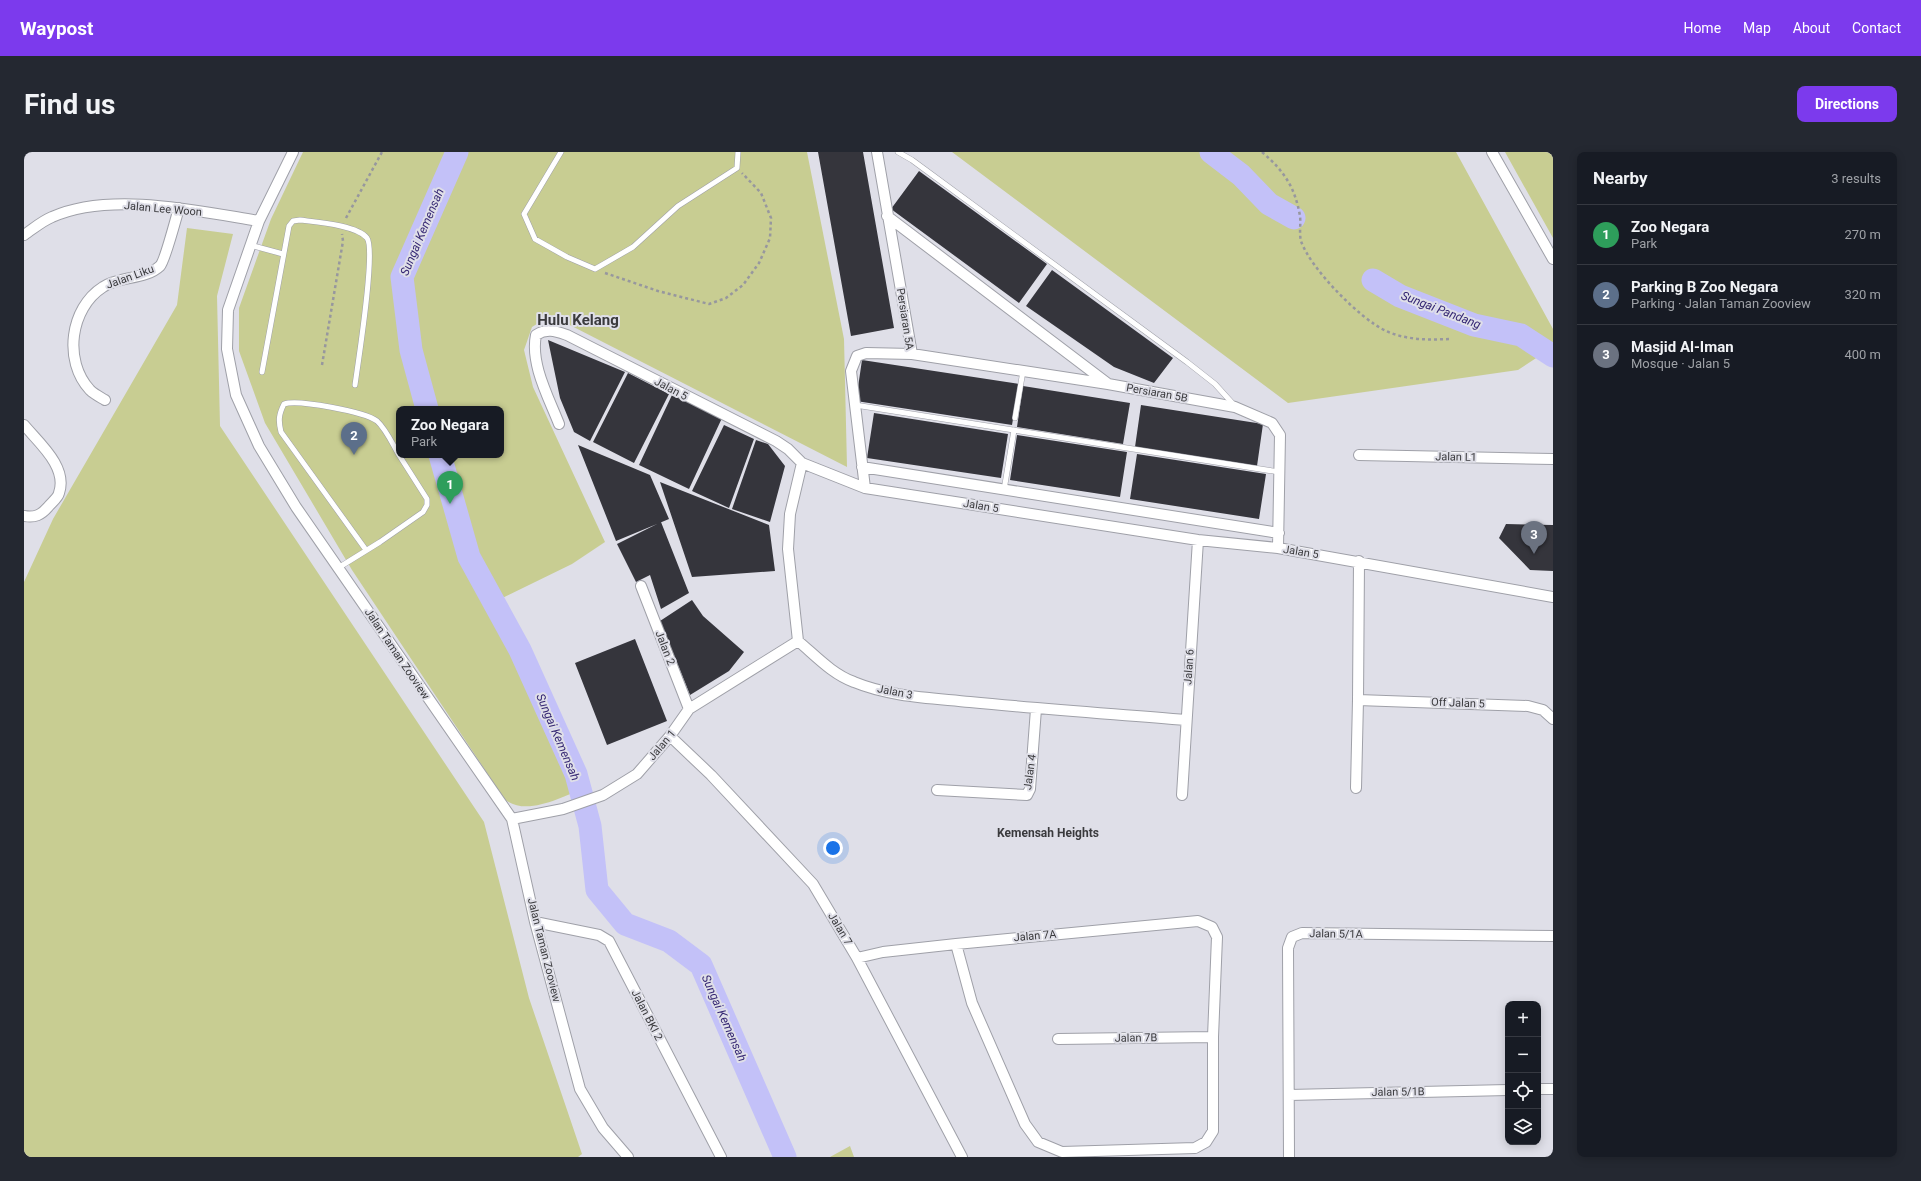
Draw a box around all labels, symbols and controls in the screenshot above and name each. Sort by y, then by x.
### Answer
text: Waypost [20,17,94,40]
text: Home [1683,20,1721,36]
text: Map [1743,20,1771,36]
text: About [1793,20,1830,36]
text: Contact [1852,20,1901,36]
button: Directions [1797,86,1897,122]
text: Find us [24,88,115,121]
text: Nearby [1593,168,1648,188]
text: 3 results [1831,171,1881,186]
water label: Sungai Kemensah [397,186,447,278]
street label: Jalan Lee Woon [124,199,202,219]
text: Zoo Negara [1631,218,1709,236]
text: 1 [1602,227,1610,242]
text: 270 m [1844,227,1881,242]
text: Park [1631,236,1657,251]
street label: Jalan Liku [104,262,156,292]
text: Parking B Zoo Negara [1631,278,1778,296]
street label: Persiaran 5A [894,287,916,352]
text: 2 [1602,287,1610,302]
text: 320 m [1844,287,1881,302]
water label: Sungai Pandang [1399,288,1483,332]
text: Parking · Jalan Taman Zooview [1631,296,1811,311]
district label: Hulu Kelang [537,311,619,329]
text: Masjid Al-Iman [1631,338,1734,356]
text: 3 [1602,347,1610,362]
text: 400 m [1844,347,1881,362]
text: Mosque · Jalan 5 [1631,356,1730,371]
street label: Jalan 5 [652,375,690,403]
street label: Persiaran 5B [1125,381,1189,405]
popup [396,406,504,458]
text: Zoo Negara [411,416,489,434]
pin: 2 [341,422,367,455]
text: Park [411,434,437,449]
street label: Jalan L1 [1435,450,1477,464]
pin: 1 [437,471,463,504]
street label: Jalan 5 [962,497,1000,515]
pin: 3 [1521,521,1547,554]
street label: Jalan 5 [1282,543,1320,561]
street label: Jalan Taman Zooview [362,606,433,702]
street label: Jalan 2 [653,629,677,667]
street label: Jalan 6 [1181,649,1197,685]
street label: Jalan 3 [876,682,914,702]
water label: Sungai Kemensah [533,691,583,783]
street label: Off Jalan 5 [1431,696,1485,710]
street label: Jalan 1 [646,727,678,763]
street label: Jalan 4 [1021,753,1039,791]
district label: Kemensah Heights [997,826,1099,840]
your location [823,838,843,858]
street label: Jalan Taman Zooview [525,897,563,1004]
street label: Jalan 7 [825,910,855,948]
street label: Jalan 5/1A [1309,927,1364,941]
street label: Jalan 7A [1013,928,1058,944]
water label: Sungai Kemensah [699,973,749,1063]
street label: Jalan BKI 2 [629,987,665,1043]
map controls [1505,1001,1541,1145]
button: + [1505,1001,1541,1037]
street label: Jalan 7B [1115,1031,1158,1045]
button: − [1505,1037,1541,1073]
button: locate [1505,1073,1541,1109]
street label: Jalan 5/1B [1371,1085,1425,1099]
button: layers [1505,1109,1541,1145]

